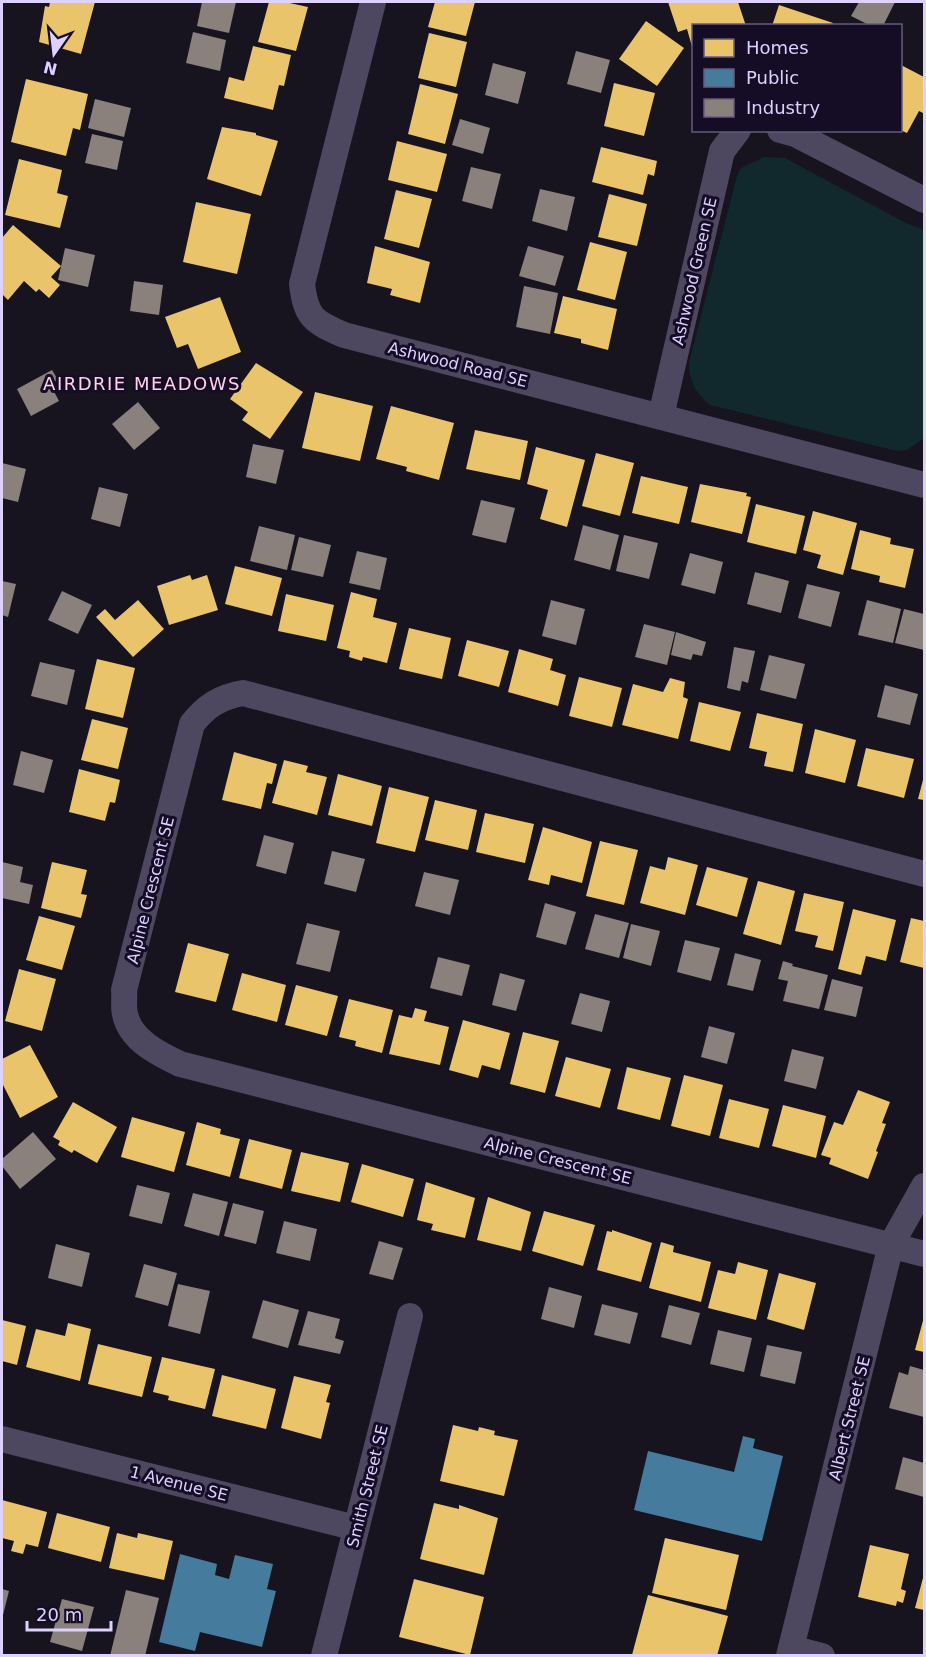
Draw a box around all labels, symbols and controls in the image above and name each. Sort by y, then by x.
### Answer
north arrow [24,24,84,84]
legend [692,24,902,132]
text: Homes [746,37,809,58]
text: N [42,57,59,79]
text: Public [746,67,799,88]
text: Industry [746,97,820,118]
street label: Ashwood Green SE [668,195,721,347]
street label: Ashwood Road SE [386,338,529,391]
district label: AIRDRIE MEADOWS [43,373,241,394]
street label: Alpine Crescent SE [123,815,178,966]
street label: Alpine Crescent SE [482,1133,633,1188]
street label: Albert Street SE [825,1354,874,1482]
street label: Smith Street SE [343,1423,392,1549]
street label: 1 Avenue SE [128,1462,230,1505]
scale bar [27,1594,111,1632]
text: 20 m [36,1604,82,1625]

